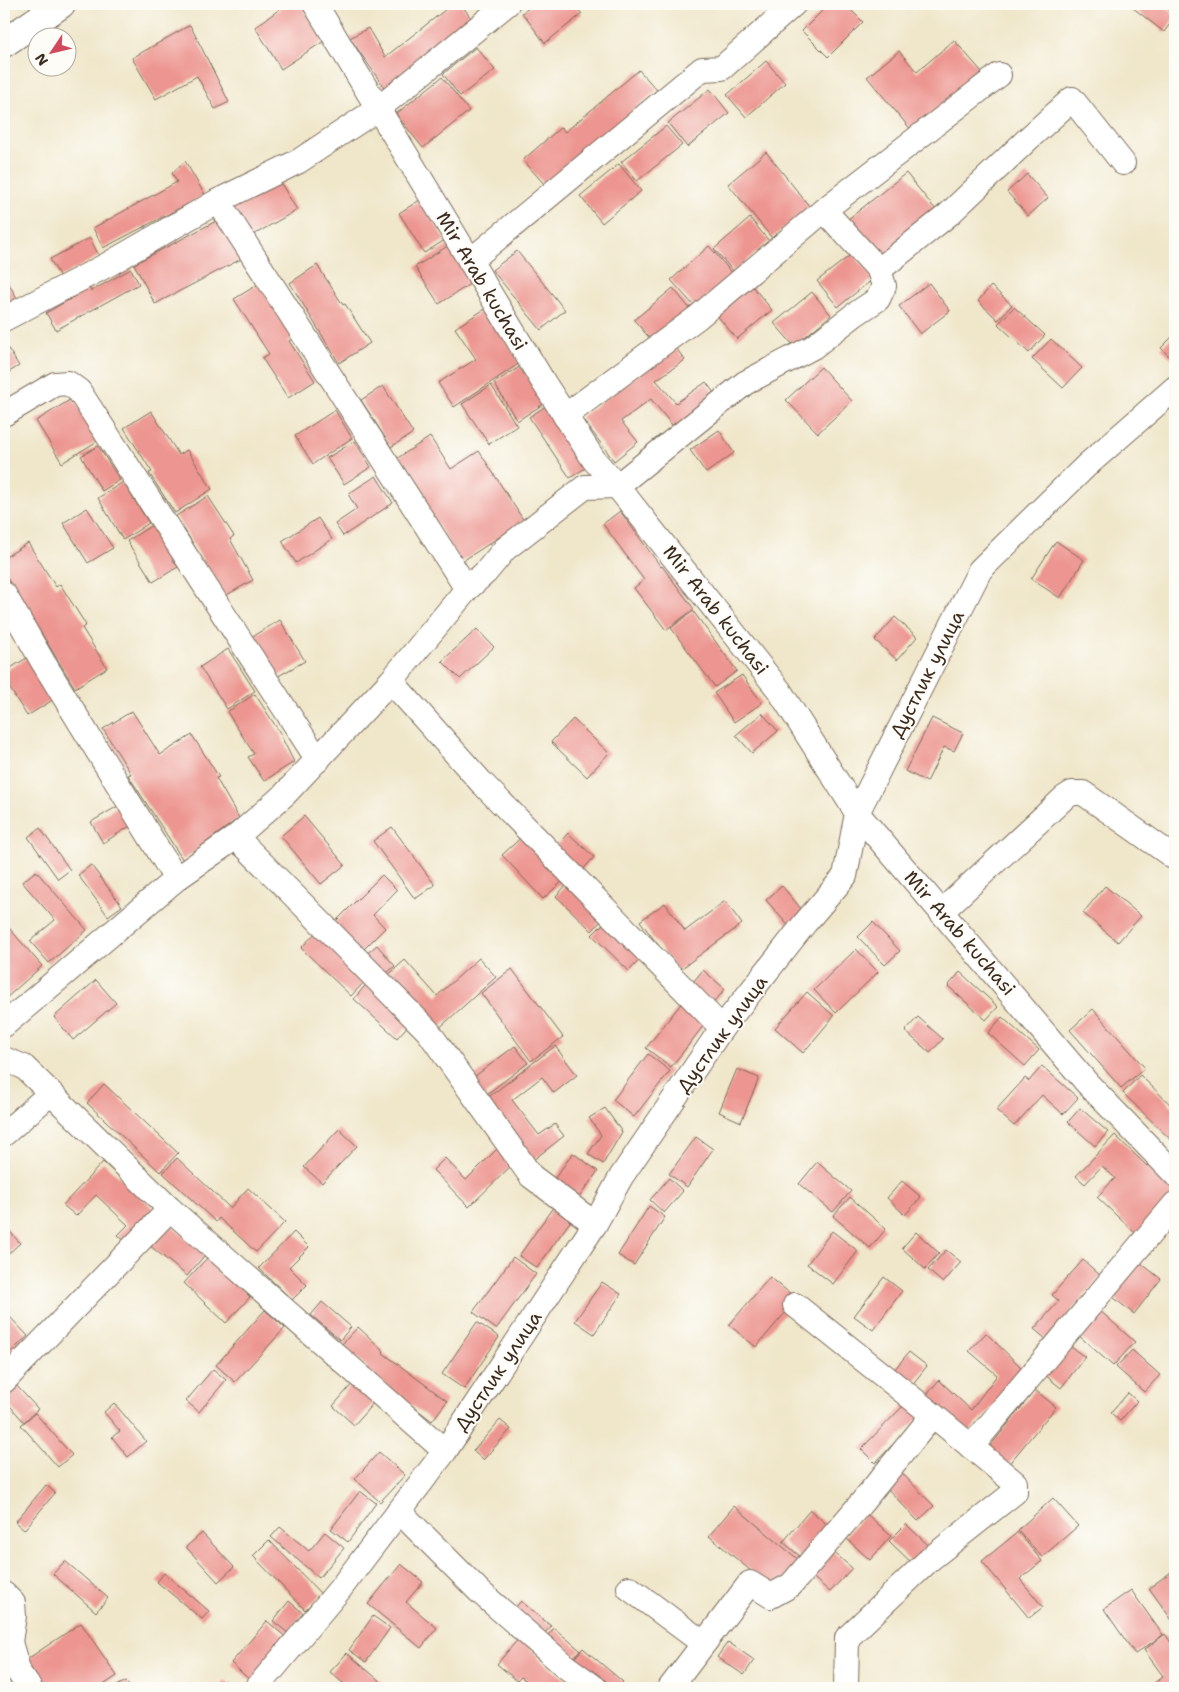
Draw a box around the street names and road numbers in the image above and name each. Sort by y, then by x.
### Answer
street label: Mir Arab kuchasi [431,207,533,355]
street label: Mir Arab kuchasi [658,540,774,680]
street label: Дустлик улица [884,606,970,742]
street label: Mir Arab kuchasi [899,865,1021,1001]
street label: Дустлик улица [671,970,773,1098]
street label: Дустлик улица [449,1306,548,1436]

